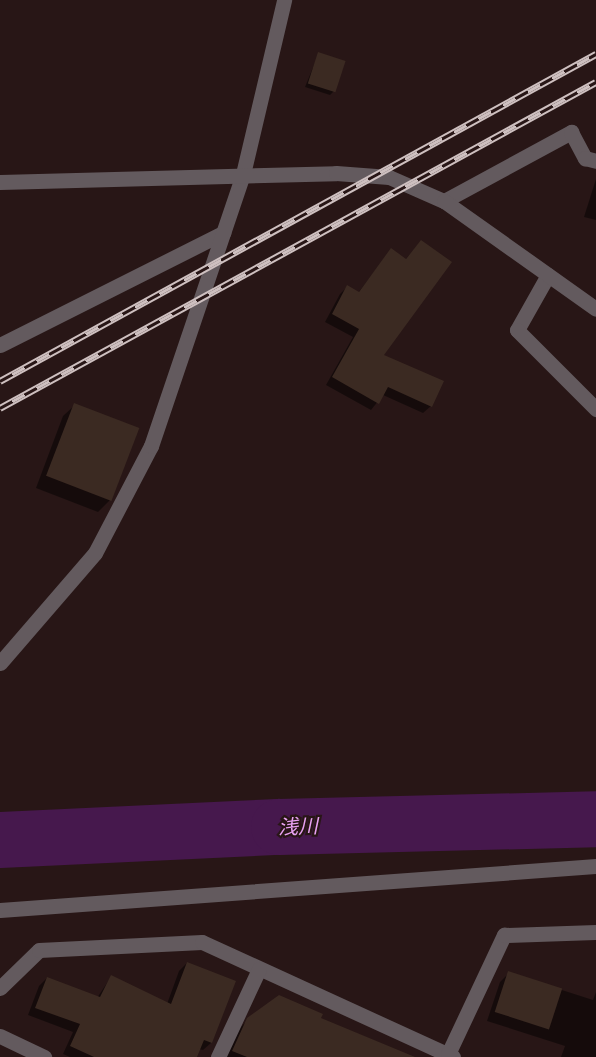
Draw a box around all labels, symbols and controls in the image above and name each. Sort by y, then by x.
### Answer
water label: 浅川 [278,813,318,839]

